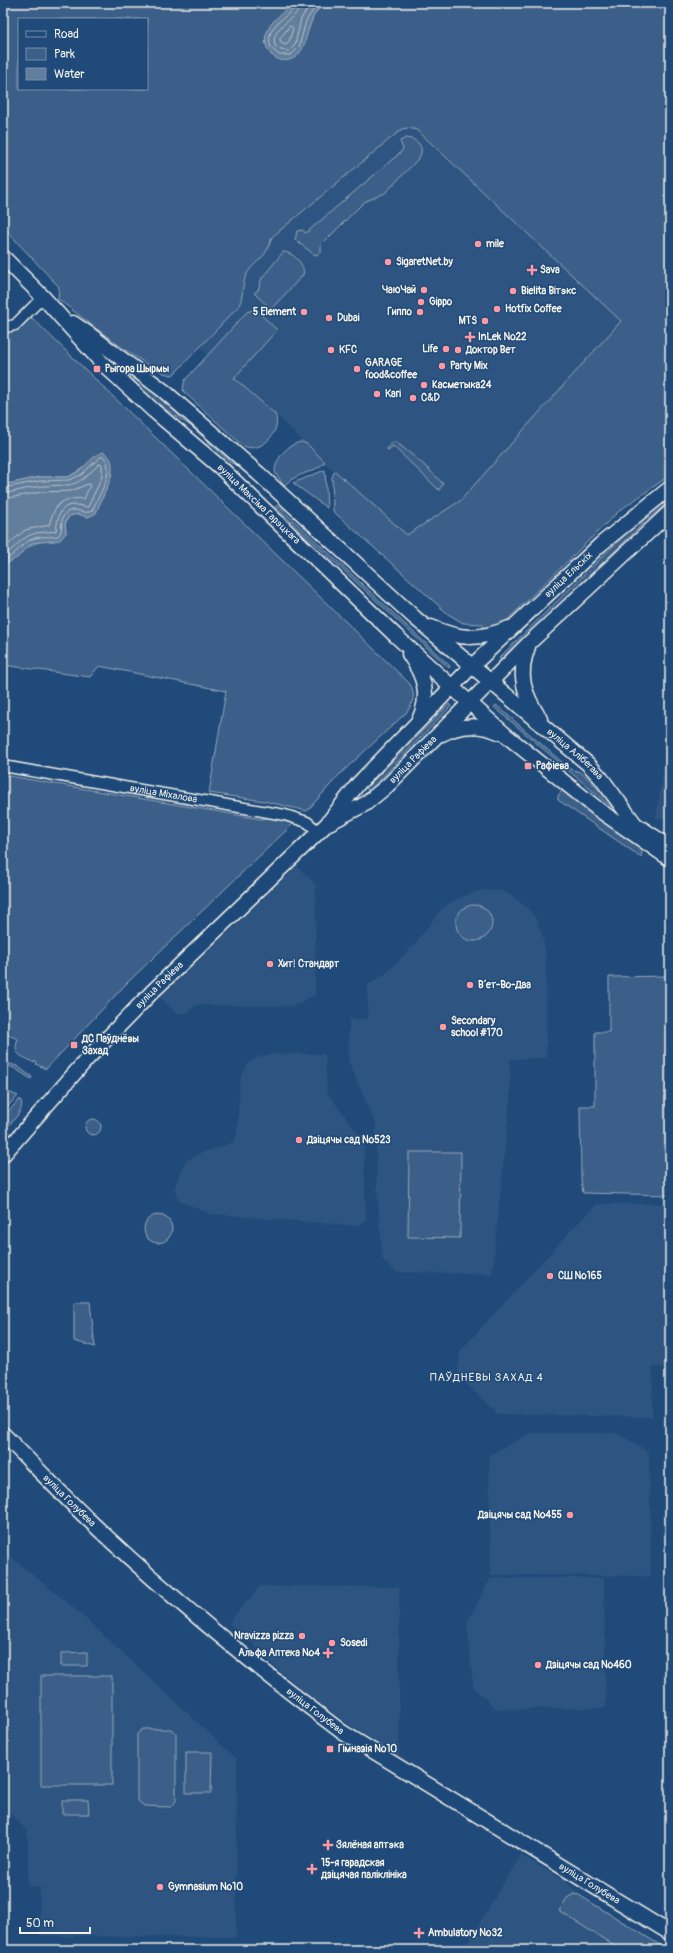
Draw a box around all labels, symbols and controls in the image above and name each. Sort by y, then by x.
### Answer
legend [18,18,148,90]
text: Road [54,27,79,42]
text: Park [54,47,75,62]
text: Water [54,67,85,82]
place label: mile [486,238,505,250]
marker: mile [473,239,483,249]
place label: SigaretNet.by [396,256,453,268]
marker: SigaretNet.by [383,257,393,267]
place label: Sava [540,264,560,276]
marker: Sava [527,265,537,275]
place label: ЧаюЧай [382,284,416,296]
marker: ЧаюЧай [419,285,429,295]
place label: Bielita Вітэкс [521,285,576,297]
marker: Bielita Вітэкс [508,286,518,296]
place label: Gippo [429,296,453,308]
marker: Gippo [416,297,426,307]
place label: Hotfix Coffee [505,303,563,315]
marker: Hotfix Coffee [492,304,502,314]
place label: 5 Element [253,306,297,318]
place label: Гиппо [387,306,413,318]
marker: 5 Element [299,307,309,317]
marker: Гиппо [415,307,425,317]
place label: Dubai [337,312,360,324]
marker: Dubai [324,313,334,323]
place label: MTS [458,315,477,327]
marker: MTS [480,316,490,326]
place label: InLek №22 [478,331,527,343]
marker: InLek №22 [465,332,475,342]
place label: Life [422,343,439,355]
place label: KFC [339,344,357,356]
marker: Life [441,344,451,354]
place label: Доктор Вет [465,344,516,356]
marker: KFC [326,345,336,355]
marker: Доктор Вет [453,345,463,355]
place label: GARAGE food&coffee [365,357,418,381]
place label: Party Mix [450,360,488,372]
marker: Party Mix [437,361,447,371]
place label: Рыгора Шырмы [105,363,170,375]
marker: Рыгора Шырмы [92,364,102,374]
marker: GARAGE food&coffee [352,364,362,374]
place label: Касметыка24 [432,379,492,391]
marker: Касметыка24 [419,380,429,390]
place label: Kari [385,388,401,400]
marker: Kari [372,389,382,399]
place label: C&D [421,392,440,404]
marker: C&D [408,393,418,403]
street label: вуліца Максіма Гарэцкага [215,462,303,547]
street label: вуліца Ельскіх [542,549,595,600]
street label: вуліца Алібегава [544,726,606,782]
street label: вуліца Рафіева [387,733,440,786]
place label: Рафіева [536,760,569,772]
marker: Рафіева [523,761,533,771]
street label: вуліца Міхалова [129,782,199,806]
place label: Хит! Стандарт [278,958,340,970]
street label: вуліца Рафіева [133,959,186,1011]
marker: Хит! Стандарт [265,959,275,969]
place label: Вʼет-Во-Даа [478,979,531,991]
marker: Вʼет-Во-Даа [465,980,475,990]
place label: Secondary school #170 [451,1015,503,1039]
marker: Secondary school #170 [438,1022,448,1032]
place label: ДС Паўднёвы Захад [81,1033,140,1057]
marker: ДС Паўднёвы Захад [69,1040,79,1050]
place label: Дзіцячы сад №523 [306,1134,391,1146]
marker: Дзіцячы сад №523 [294,1135,304,1145]
place label: СШ №165 [558,1270,602,1282]
marker: СШ №165 [545,1271,555,1281]
district label: ПАЎДНЁВЫ ЗАХАД 4 [430,1371,544,1384]
street label: вуліца Голубева [40,1472,98,1530]
place label: Дзіцячы сад №455 [477,1509,563,1521]
marker: Дзіцячы сад №455 [565,1510,575,1520]
place label: Nravizza pizza [234,1630,294,1642]
marker: Nravizza pizza [297,1631,307,1641]
place label: Sosedi [340,1637,368,1649]
marker: Sosedi [327,1638,337,1648]
place label: Альфа Аптека №4 [238,1647,320,1659]
marker: Альфа Аптека №4 [323,1648,333,1658]
place label: Дзіцячы сад №460 [545,1659,632,1671]
marker: Дзіцячы сад №460 [533,1660,543,1670]
street label: вуліца Голубева [284,1686,347,1737]
place label: Гімназія №10 [338,1743,397,1755]
marker: Гімназія №10 [325,1744,335,1754]
place label: Зялёная аптэка [336,1839,404,1851]
marker: Зялёная аптэка [323,1840,333,1850]
place label: 15-я гарадская дзіцячая паліклініка [320,1857,407,1881]
street label: вуліца Голубева [557,1860,622,1907]
marker: 15-я гарадская дзіцячая паліклініка [306,1863,318,1875]
place label: Gymnasium №10 [168,1881,243,1893]
marker: Gymnasium №10 [155,1882,165,1892]
scale bar [20,1909,90,1935]
text: 50 m [26,1916,54,1931]
marker: Ambulatory №32 [413,1927,425,1939]
place label: Ambulatory №32 [428,1927,503,1939]

